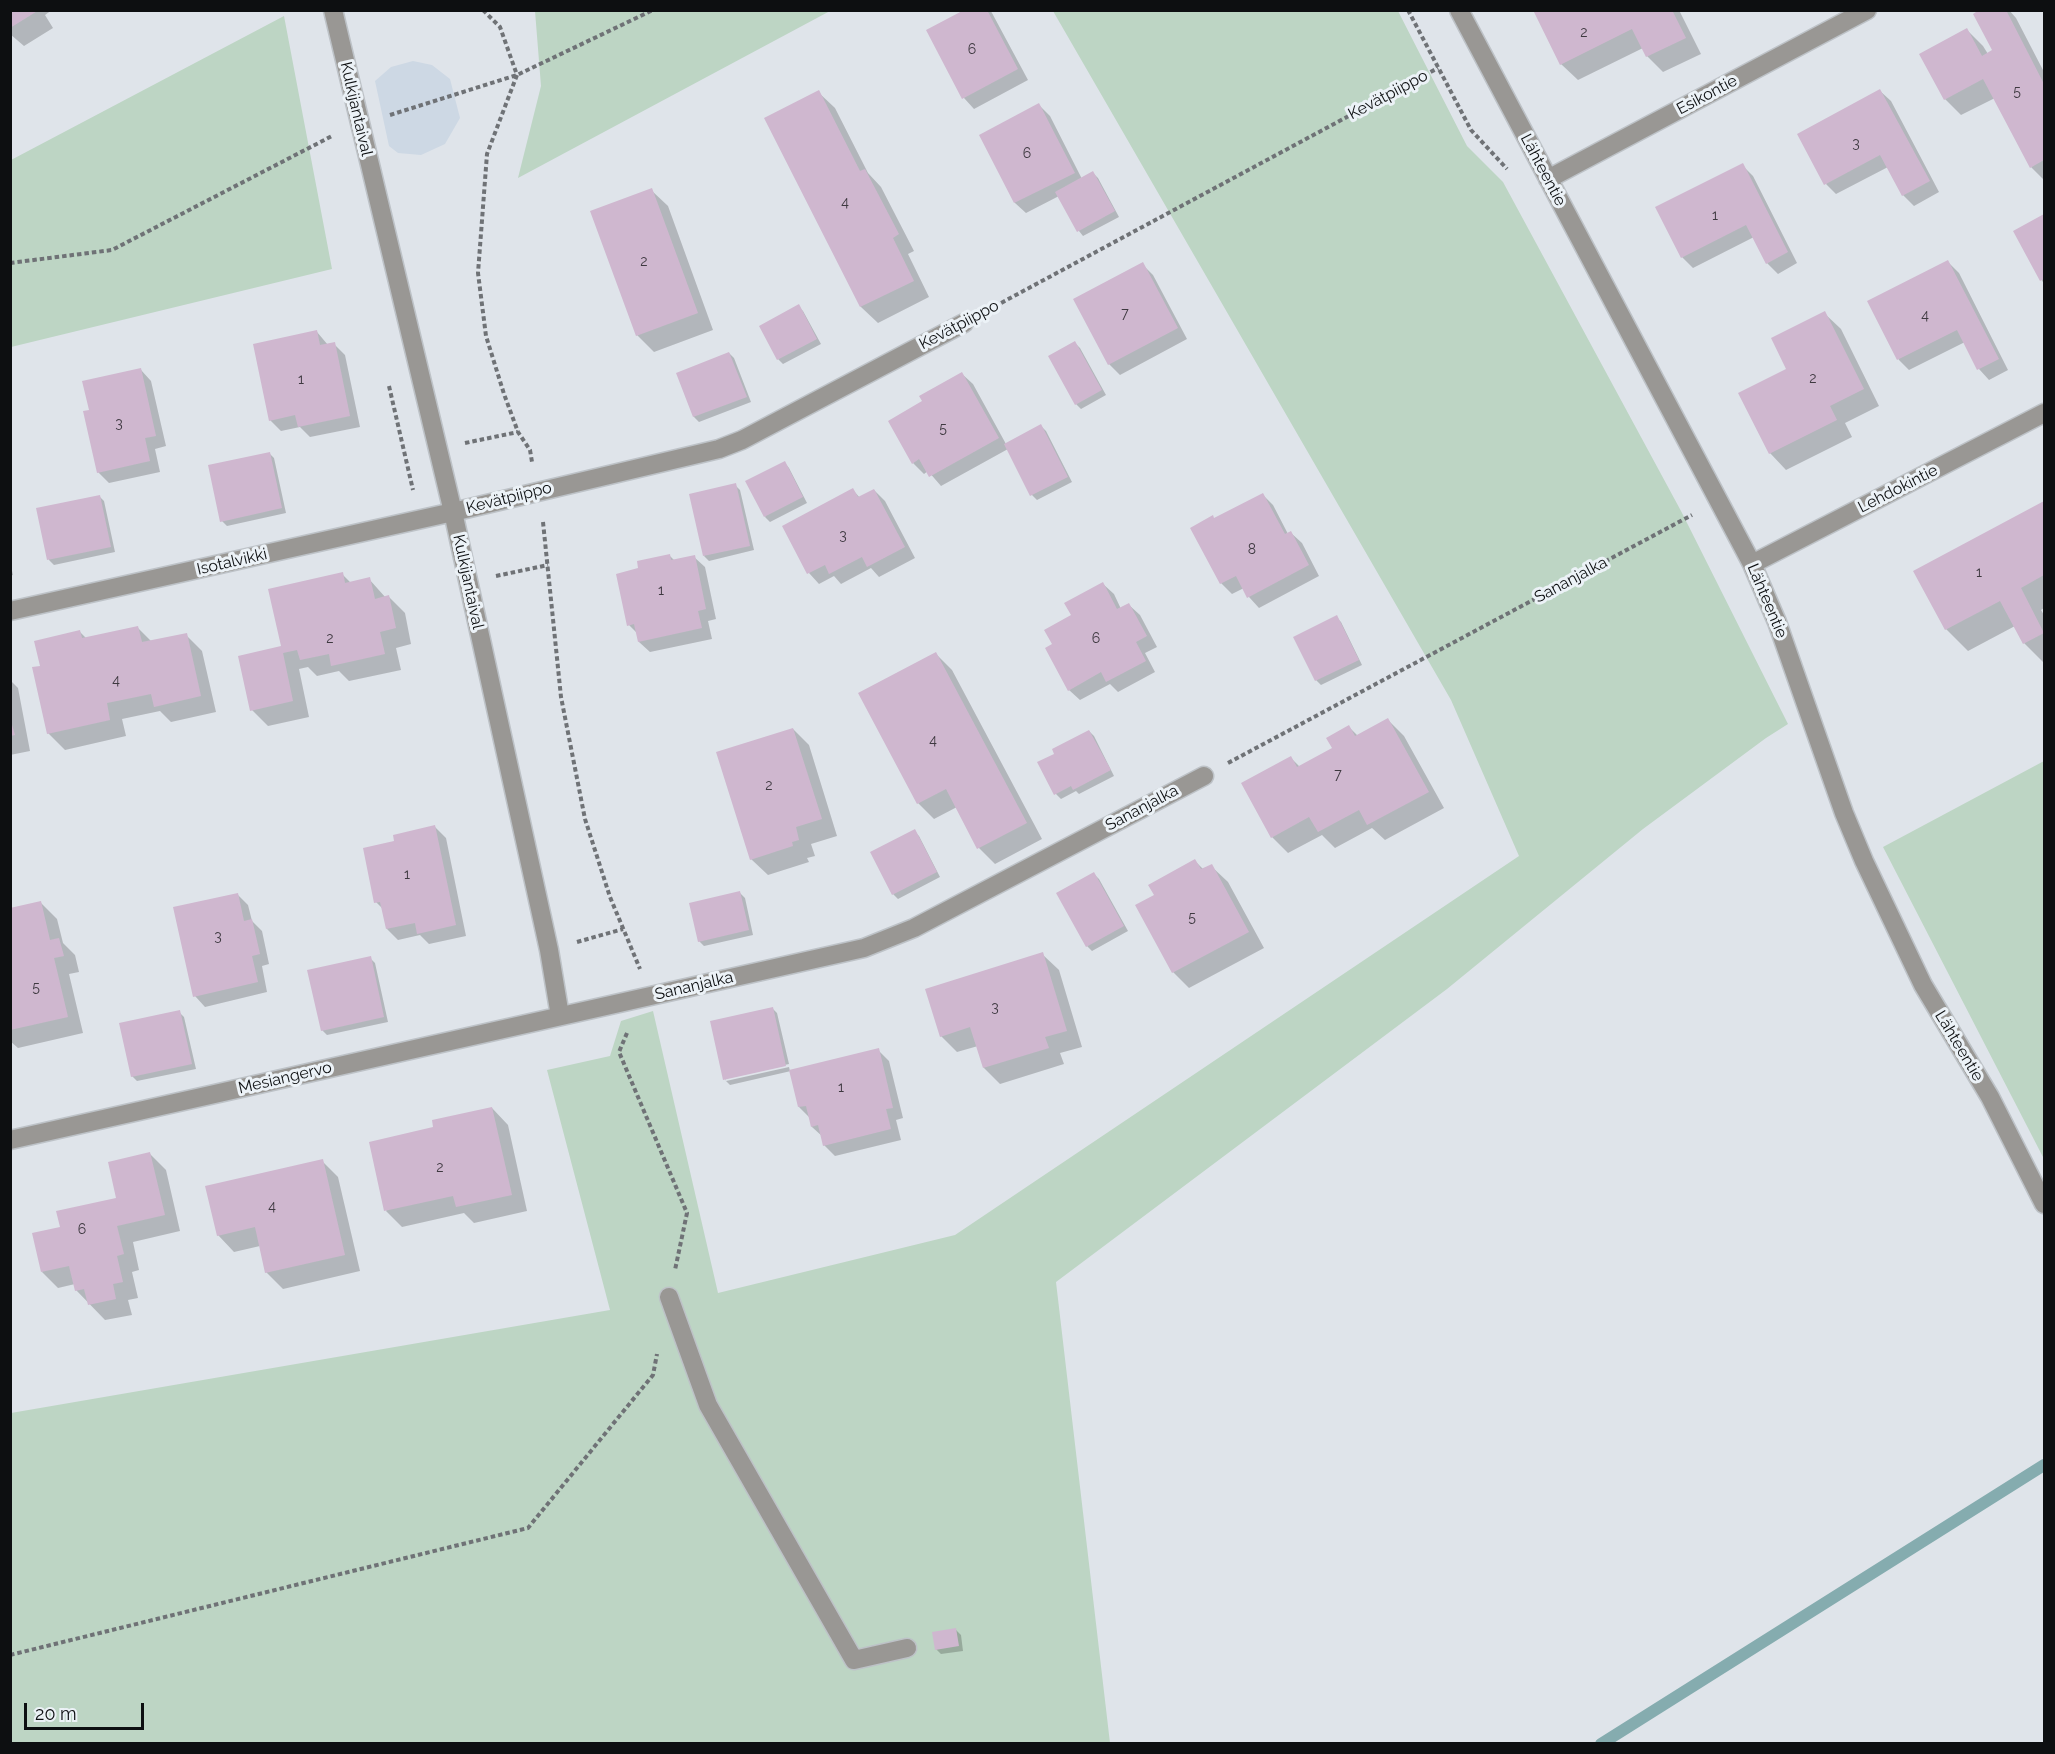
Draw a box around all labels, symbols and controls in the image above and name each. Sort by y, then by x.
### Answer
house number: 2 [1580,25,1588,41]
house number: 6 [968,42,976,58]
street label: Kulkijantaival [336,60,376,158]
street label: Kevätpiippo [1345,66,1431,124]
street label: Esikontie [1673,71,1741,119]
house number: 5 [2013,84,2021,100]
street label: Lähteentie [1516,131,1570,209]
house number: 3 [1852,136,1860,152]
house number: 6 [1023,146,1031,162]
house number: 4 [841,195,849,211]
house number: 1 [1712,208,1718,224]
house number: 2 [640,254,648,270]
street label: Kevätpiippo [916,296,1002,354]
house number: 7 [1121,306,1129,322]
house number: 4 [1921,308,1929,324]
house number: 2 [1809,371,1817,387]
house number: 1 [298,372,304,388]
house number: 3 [115,416,123,432]
house number: 5 [939,421,947,437]
street label: Lehdokintie [1855,461,1941,517]
street label: Kevätpiippo [464,478,554,518]
house number: 3 [839,528,847,544]
street label: Kulkijantaival [449,533,487,631]
house number: 8 [1248,542,1256,558]
street label: Isotalvikki [195,545,269,579]
street label: Sananjalka [1531,553,1611,607]
street label: Lähteentie [1743,561,1791,641]
house number: 1 [1976,565,1982,581]
house number: 1 [658,583,664,599]
house number: 2 [326,631,334,647]
house number: 6 [1092,631,1100,647]
house number: 4 [112,673,120,689]
house number: 4 [929,733,937,749]
house number: 7 [1334,767,1342,783]
house number: 2 [765,778,773,794]
street label: Sananjalka [1102,781,1182,835]
house number: 1 [404,867,410,883]
house number: 5 [1188,910,1196,926]
house number: 3 [214,929,222,945]
street label: Sananjalka [653,968,735,1004]
house number: 5 [32,980,40,996]
house number: 3 [991,1000,999,1016]
street label: Lähteentie [1930,1007,1988,1085]
street label: Mesiangervo [236,1058,334,1098]
house number: 1 [838,1080,844,1096]
house number: 2 [436,1160,444,1176]
house number: 4 [268,1199,276,1215]
house number: 6 [78,1222,86,1238]
scale bar [27,1691,147,1729]
text: 20 m [35,1703,77,1724]

